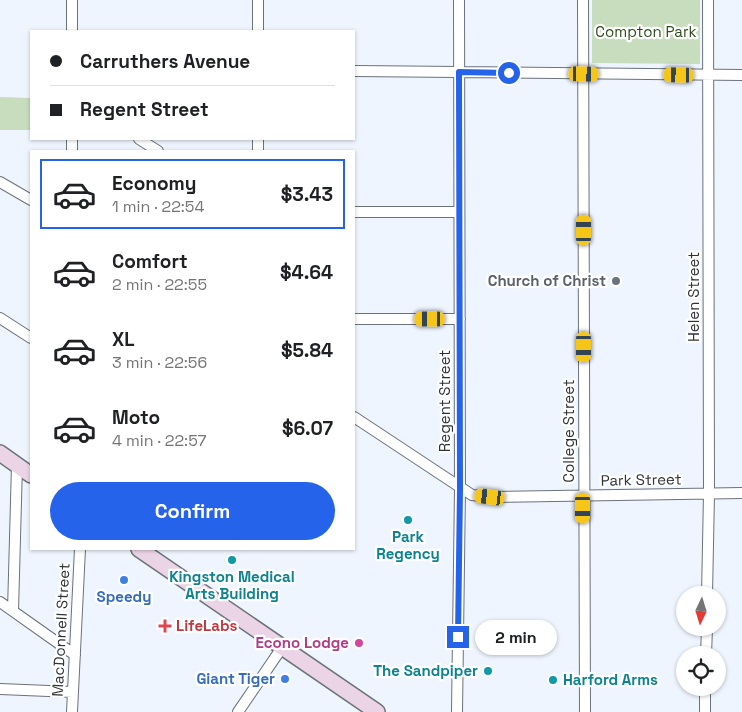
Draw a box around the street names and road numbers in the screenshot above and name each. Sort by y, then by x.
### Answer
street label: Helen Street [684,252,703,342]
street label: Regent Street [435,350,454,452]
street label: College Street [559,379,578,483]
street label: Park Street [600,469,682,490]
street label: MacDonnell Street [48,563,73,697]

